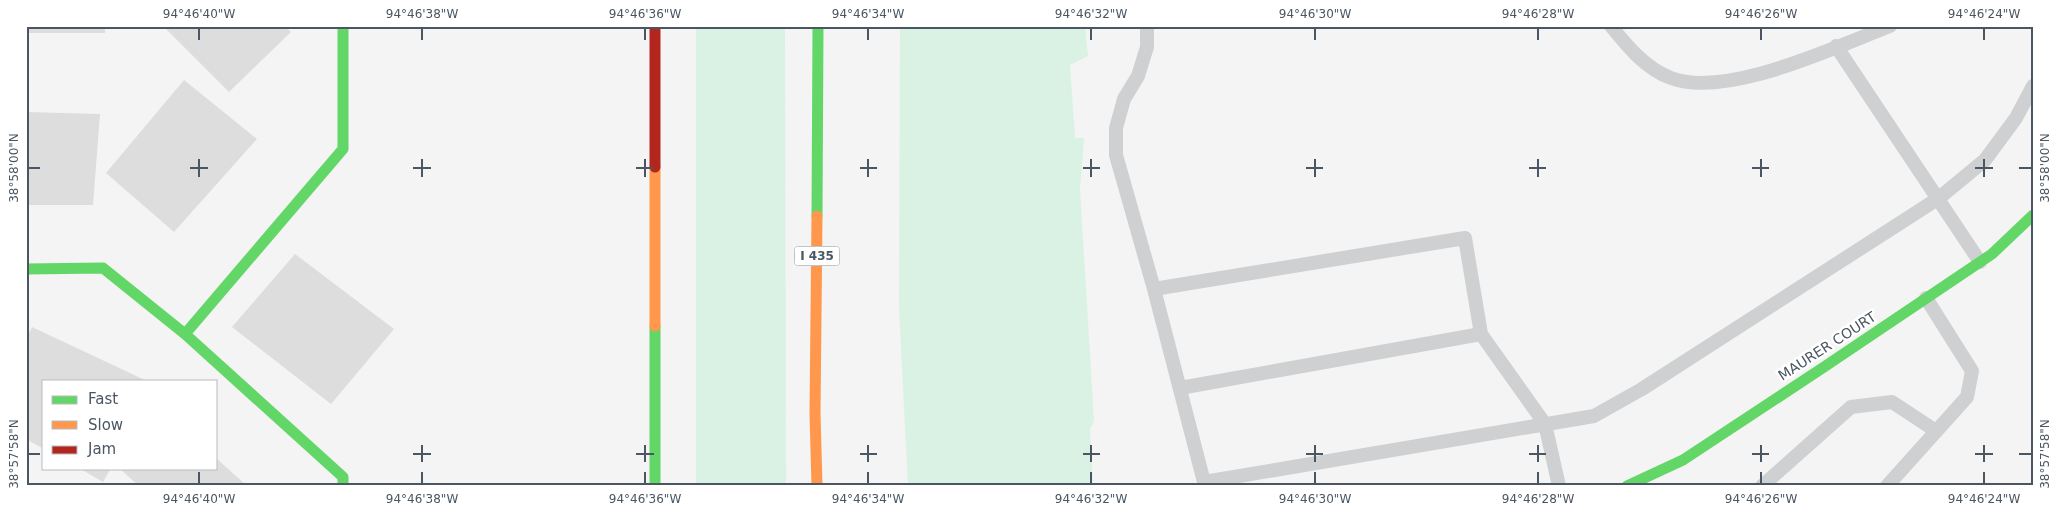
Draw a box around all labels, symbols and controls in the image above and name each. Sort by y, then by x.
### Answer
text: 94°46'40"W [163,7,235,21]
text: 94°46'38"W [386,7,458,21]
text: 94°46'36"W [609,7,681,21]
text: 94°46'34"W [832,7,904,21]
text: 94°46'32"W [1055,7,1127,21]
text: 94°46'30"W [1279,7,1351,21]
text: 94°46'28"W [1502,7,1574,21]
text: 94°46'26"W [1725,7,1797,21]
text: 94°46'24"W [1948,7,2020,21]
text: 38°58'00"N [7,133,21,203]
text: 38°58'00"N [2038,133,2052,203]
road number: I 435 [794,247,840,266]
street label: MAURER COURT [1775,308,1879,383]
legend [42,380,218,470]
text: Fast [88,390,118,408]
text: Slow [88,416,123,434]
text: 38°57'58"N [7,419,21,489]
text: 38°57'58"N [2038,419,2052,489]
text: Jam [87,440,116,458]
text: 94°46'40"W [163,492,235,506]
text: 94°46'38"W [386,492,458,506]
text: 94°46'36"W [609,492,681,506]
text: 94°46'34"W [832,492,904,506]
text: 94°46'32"W [1055,492,1127,506]
text: 94°46'30"W [1279,492,1351,506]
text: 94°46'28"W [1502,492,1574,506]
text: 94°46'26"W [1725,492,1797,506]
text: 94°46'24"W [1948,492,2020,506]

